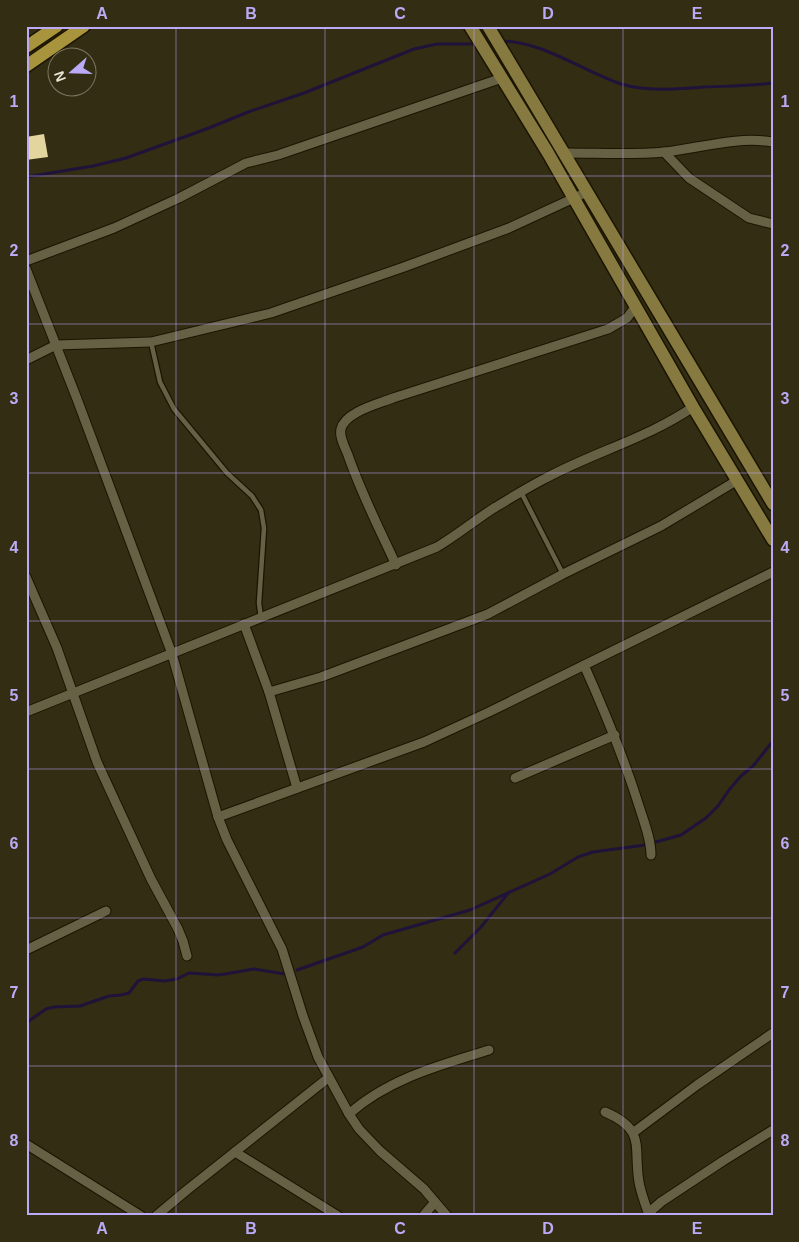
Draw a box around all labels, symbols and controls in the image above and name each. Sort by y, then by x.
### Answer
text: A [96,5,108,22]
text: B [245,5,257,22]
text: C [394,5,406,22]
text: D [542,5,554,22]
text: E [692,5,703,22]
north arrow [48,48,98,98]
text: N [51,69,69,84]
text: 1 [10,93,19,110]
text: 1 [781,93,790,110]
text: 2 [10,242,19,259]
text: 2 [781,242,790,259]
text: 3 [10,390,19,407]
text: 3 [781,390,790,407]
text: 4 [10,539,19,556]
text: 4 [781,539,790,556]
text: 5 [10,687,19,704]
text: 5 [781,687,790,704]
text: 6 [10,835,19,852]
text: 6 [781,835,790,852]
text: 7 [10,984,19,1001]
text: 7 [781,984,790,1001]
text: 8 [10,1132,19,1149]
text: 8 [781,1132,790,1149]
text: A [96,1220,108,1237]
text: B [245,1220,257,1237]
text: C [394,1220,406,1237]
text: D [542,1220,554,1237]
text: E [692,1220,703,1237]

